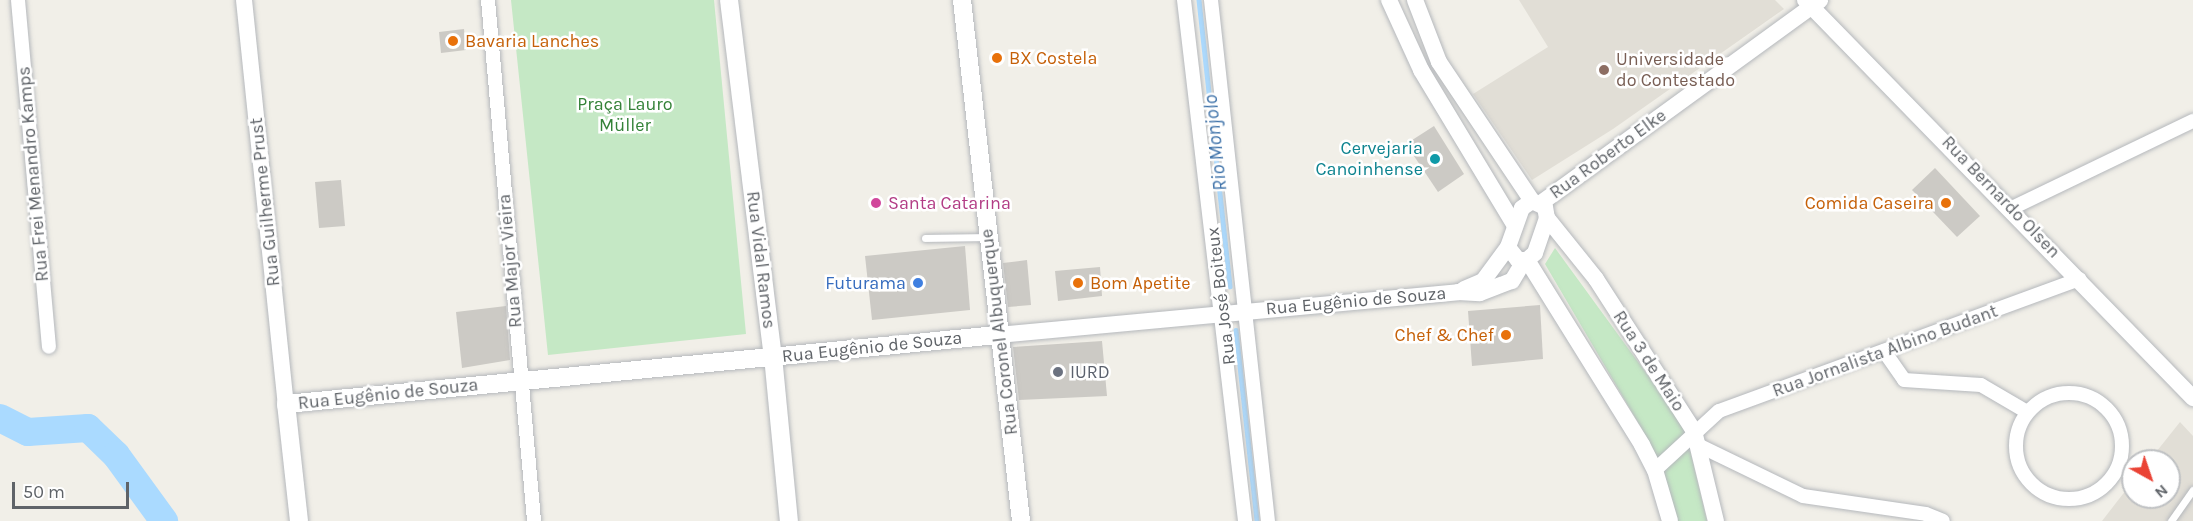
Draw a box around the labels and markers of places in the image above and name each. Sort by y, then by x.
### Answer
place label: Bavaria Lanches [465,30,599,52]
marker: Bavaria Lanches [446,34,460,48]
place label: BX Costela [1009,47,1097,69]
place label: Universidade do Contestado [1616,49,1735,92]
marker: BX Costela [990,51,1004,65]
marker: Universidade do Contestado [1597,63,1611,77]
place label: Cervejaria Canoinhense [1315,138,1423,180]
marker: Cervejaria Canoinhense [1428,152,1442,166]
place label: Santa Catarina [888,192,1011,214]
place label: Comida Caseira [1805,192,1934,214]
marker: Santa Catarina [869,196,883,210]
marker: Comida Caseira [1939,196,1953,210]
place label: Futurama [825,272,906,294]
place label: Bom Apetite [1090,272,1190,294]
marker: Futurama [911,276,925,290]
marker: Bom Apetite [1071,276,1085,290]
place label: Chef & Chef [1394,324,1494,346]
marker: Chef & Chef [1499,328,1513,342]
place label: IURD [1070,361,1110,383]
marker: IURD [1051,365,1065,379]

